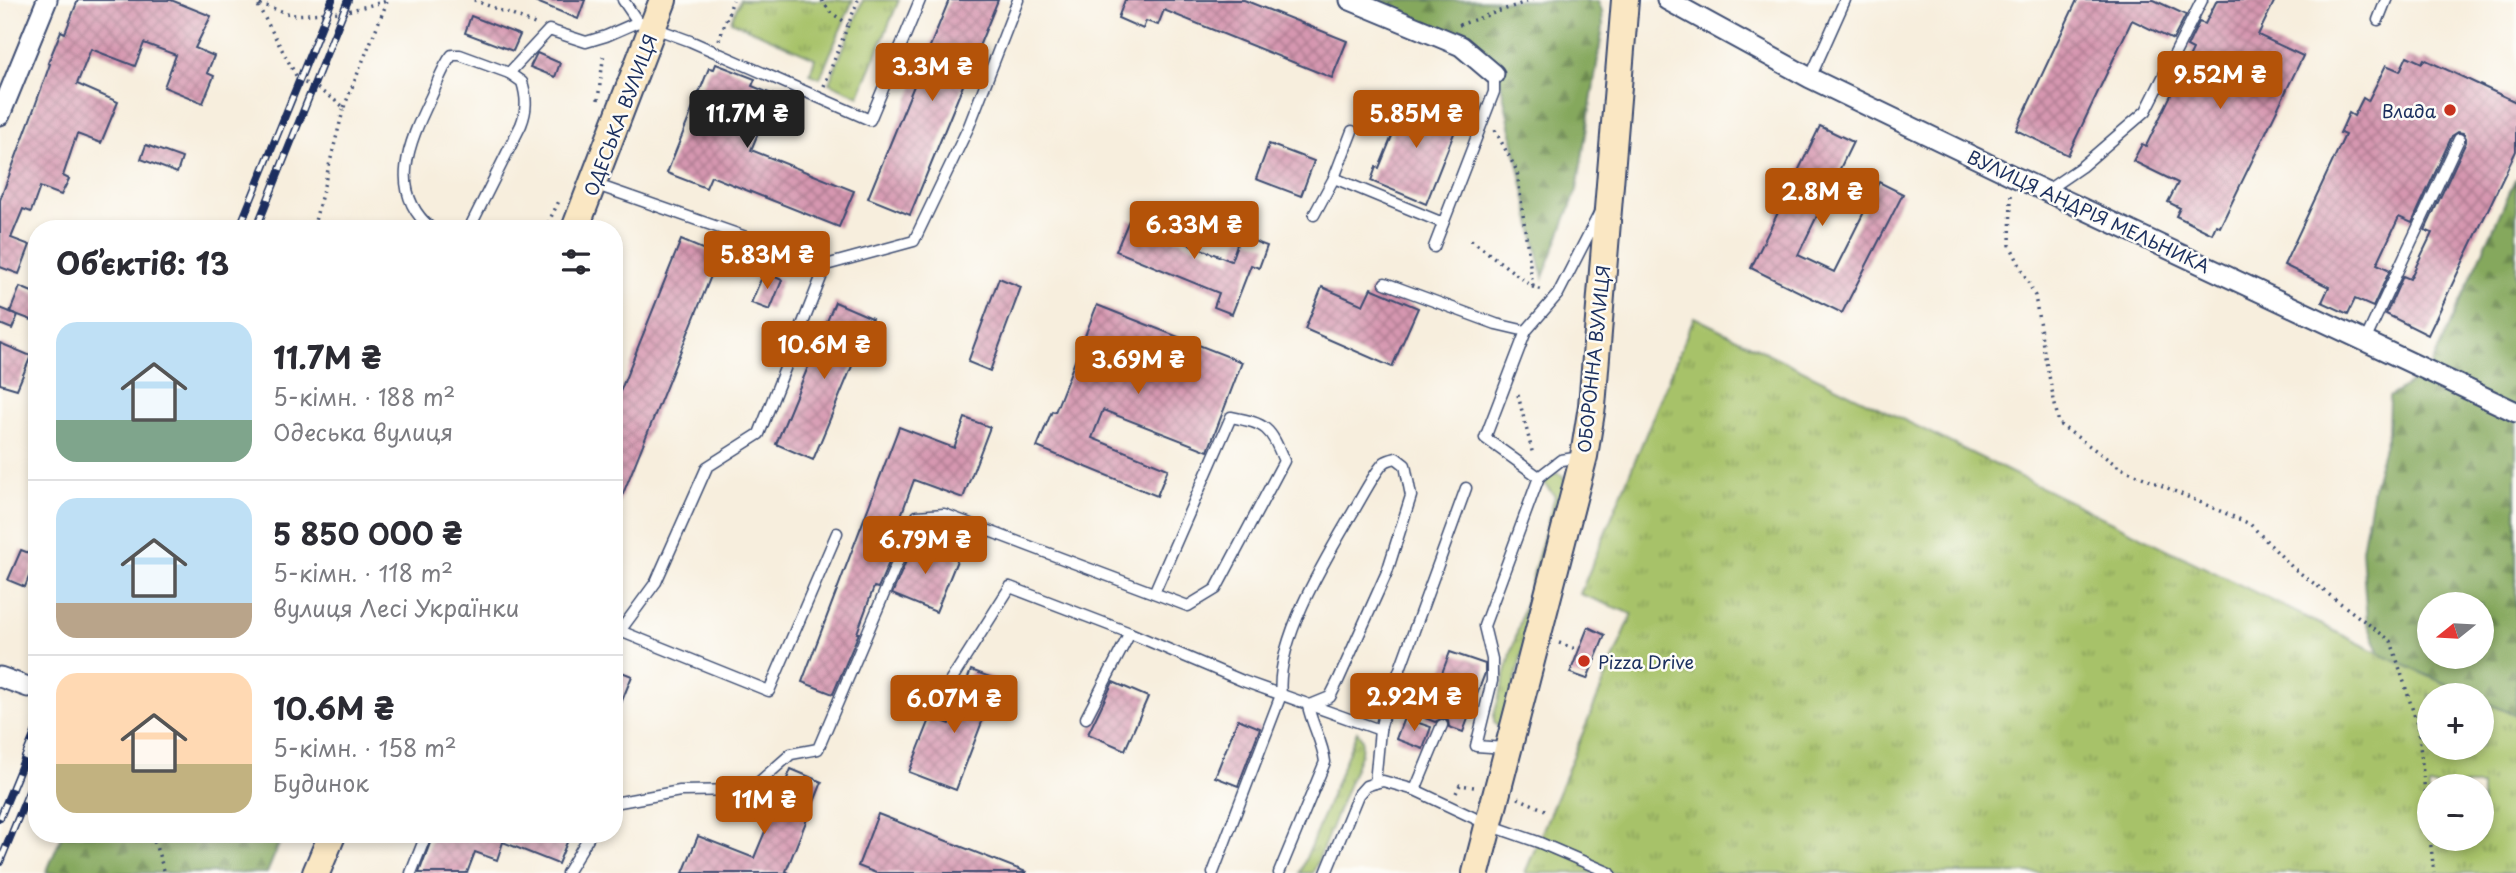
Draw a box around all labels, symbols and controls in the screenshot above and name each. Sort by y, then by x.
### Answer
street label: ОДЕСЬКА ВУЛИЦЯ [577,30,663,200]
pin: 3.3M ₴ [875,43,989,103]
text: 3.3M ₴ [891,48,973,83]
pin: 9.52M ₴ [2155,52,2285,111]
text: 9.52M ₴ [2173,56,2267,91]
pin: 11.7M ₴ [682,90,812,150]
pin: 5.85M ₴ [1351,90,1481,150]
text: 11.7M ₴ [705,95,789,130]
text: 5.85M ₴ [1369,95,1463,130]
place label: Влада [2382,97,2437,124]
marker: Влада [2442,102,2458,118]
street label: ВУЛИЦЯ АНДРІЯ МЕЛЬНИКА [1963,143,2215,279]
pin: 2.8M ₴ [1765,168,1879,228]
text: 2.8M ₴ [1781,173,1863,208]
pin: 6.33M ₴ [1129,202,1259,261]
text: 6.33M ₴ [1146,206,1242,241]
pin: 5.83M ₴ [702,232,832,291]
text: 5.83M ₴ [720,236,814,271]
text: Об’єктів: 13 [56,240,229,285]
icon: filters [557,243,595,281]
street label: ОБОРОННА ВУЛИЦЯ [1570,264,1616,454]
pin: 10.6M ₴ [759,322,889,381]
text: 10.6M ₴ [778,326,870,361]
text: 11.7M ₴ [273,334,381,379]
pin: 3.69M ₴ [1073,336,1203,396]
text: 3.69M ₴ [1091,341,1185,376]
icon: home [112,350,196,434]
text: 5-кімн. · 188 m² [273,379,455,414]
text: Одеська вулиця [273,414,453,449]
text: 5 850 000 ₴ [273,510,462,555]
pin: 6.79M ₴ [860,516,990,576]
text: 6.79M ₴ [879,521,971,556]
icon: home [112,526,196,610]
text: 5-кімн. · 118 m² [273,555,453,590]
text: вулиця Лесі Українки [273,590,519,625]
north arrow [2417,592,2494,668]
map controls [2417,592,2494,851]
place label: Pizza Drive [1598,648,1694,675]
marker: Pizza Drive [1576,653,1592,669]
pin: 2.92M ₴ [1349,674,1479,733]
pin: 6.07M ₴ [889,676,1019,735]
text: 2.92M ₴ [1366,678,1462,713]
text: 6.07M ₴ [906,680,1002,715]
button: + [2417,683,2494,760]
text: 10.6M ₴ [273,685,394,730]
icon: home [112,701,196,785]
text: 5-кімн. · 158 m² [273,730,457,765]
text: Будинок [273,765,369,800]
button: − [2417,774,2494,851]
pin: 11M ₴ [715,776,813,836]
text: 11M ₴ [732,781,796,816]

